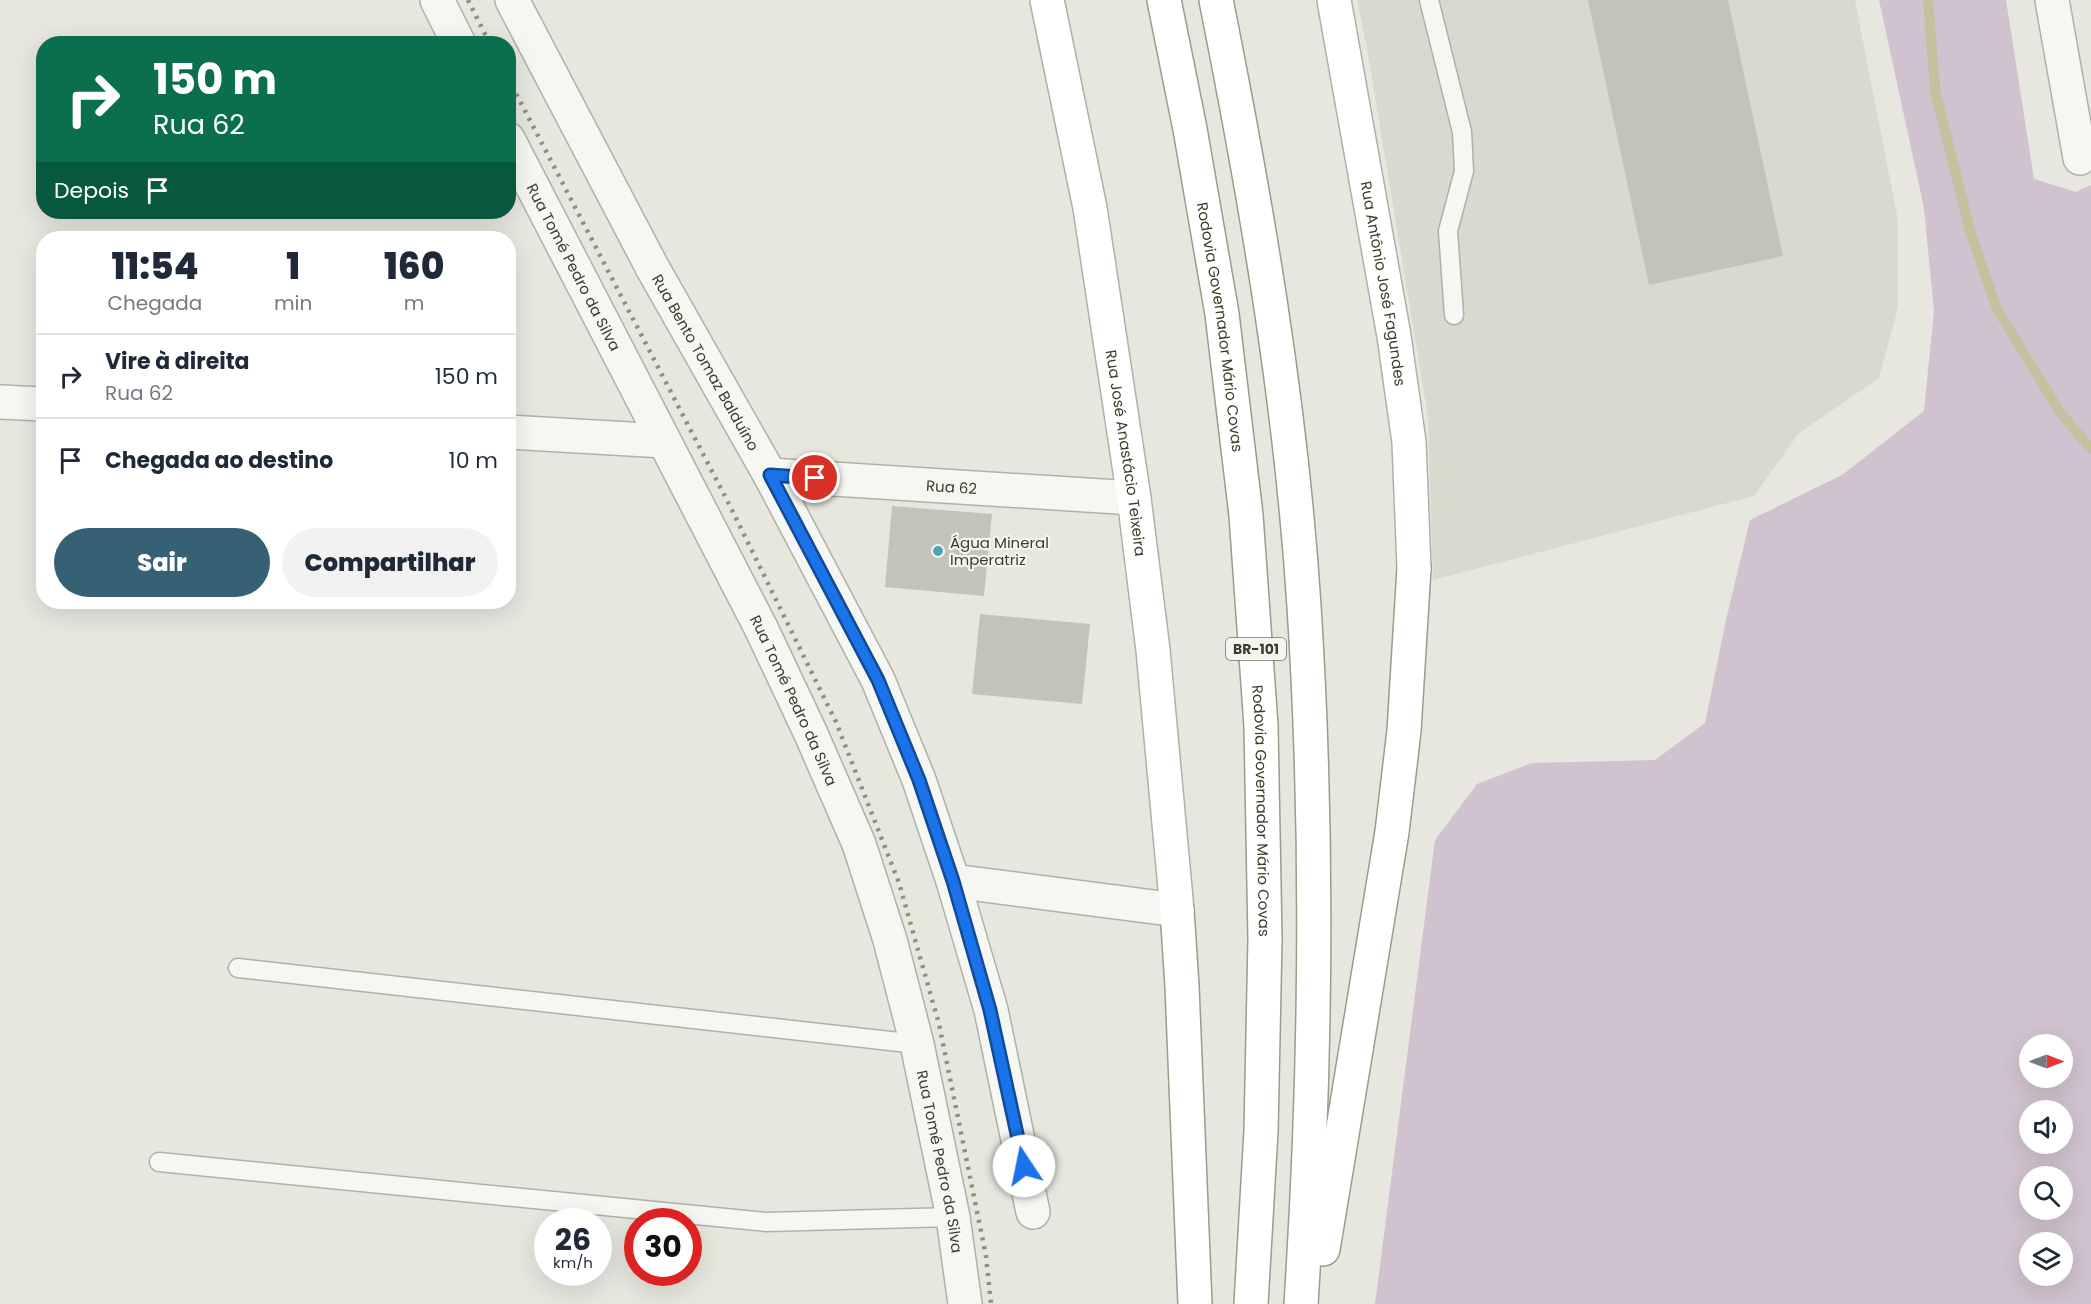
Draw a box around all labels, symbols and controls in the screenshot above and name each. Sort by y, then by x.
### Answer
text: 150 m [153,50,277,109]
icon: right [54,60,132,138]
text: Rua 62 [153,106,245,143]
icon: arrive [141,174,174,207]
text: Depois [54,175,129,206]
street label: Rua Antônio José Fagundes [1356,179,1412,388]
street label: Rua Tomé Pedro da Silva [522,180,626,354]
street label: Rodovia Governador Mário Covas [1192,200,1249,453]
text: 11:54 [111,241,199,292]
text: 1 [286,241,300,292]
text: 160 [384,241,444,292]
street label: Rua Bento Tomaz Balduíno [648,270,765,454]
text: Chegada [108,289,202,317]
text: min [274,289,312,317]
text: m [404,289,424,317]
text: Vire à direita [105,346,250,377]
street label: Rua José Anastácio Teixeira [1101,348,1152,557]
icon: right [54,360,87,393]
text: 150 m [435,361,498,392]
text: Rua 62 [105,379,173,407]
icon: arrive [54,444,87,477]
text: Chegada ao destino [105,445,333,476]
text: 10 m [449,445,498,476]
pin [789,452,840,503]
icon: arrive [798,461,831,494]
street label: Rua 62 [925,474,978,499]
button: Sair [54,528,270,597]
button: Compartilhar [282,528,498,597]
place label: Água Mineral Imperatriz [950,532,1049,570]
marker: Água Mineral Imperatriz [931,544,945,558]
street label: Rua Tomé Pedro da Silva [745,611,843,789]
road number: BR-101 [1226,638,1286,660]
street label: Rodovia Governador Mário Covas [1248,684,1275,937]
north arrow [2019,1034,2073,1088]
map controls [2019,1034,2073,1286]
street label: Rua Tomé Pedro da Silva [912,1068,968,1254]
button: sound [2019,1100,2073,1154]
position arrow [992,1134,1056,1198]
button: search [2019,1166,2073,1220]
speed limit sign: 30 [624,1208,702,1286]
text: 26 [555,1218,591,1261]
button: layers [2019,1232,2073,1286]
text: km/h [553,1252,593,1273]

